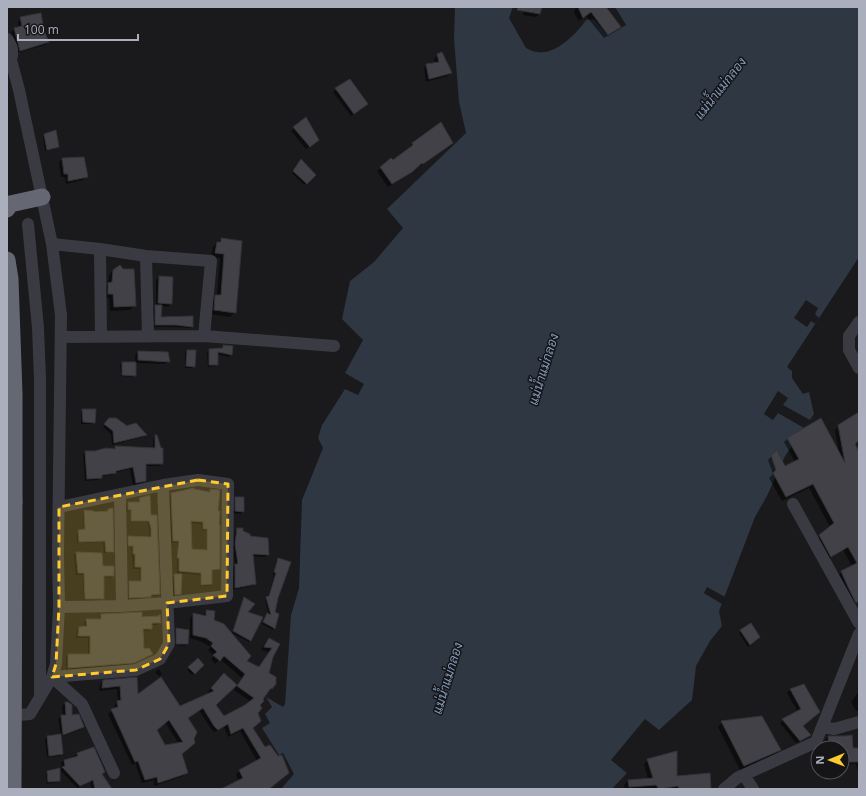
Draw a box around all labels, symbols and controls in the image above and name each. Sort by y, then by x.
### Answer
scale bar [18,16,138,42]
text: 100 m [24,21,59,38]
water label: แม่น้ำแม่กลอง [688,51,750,123]
water label: แม่น้ำแม่กลอง [521,330,562,407]
water label: แม่น้ำแม่กลอง [425,639,466,716]
north arrow [810,740,850,780]
text: N [812,756,827,765]

